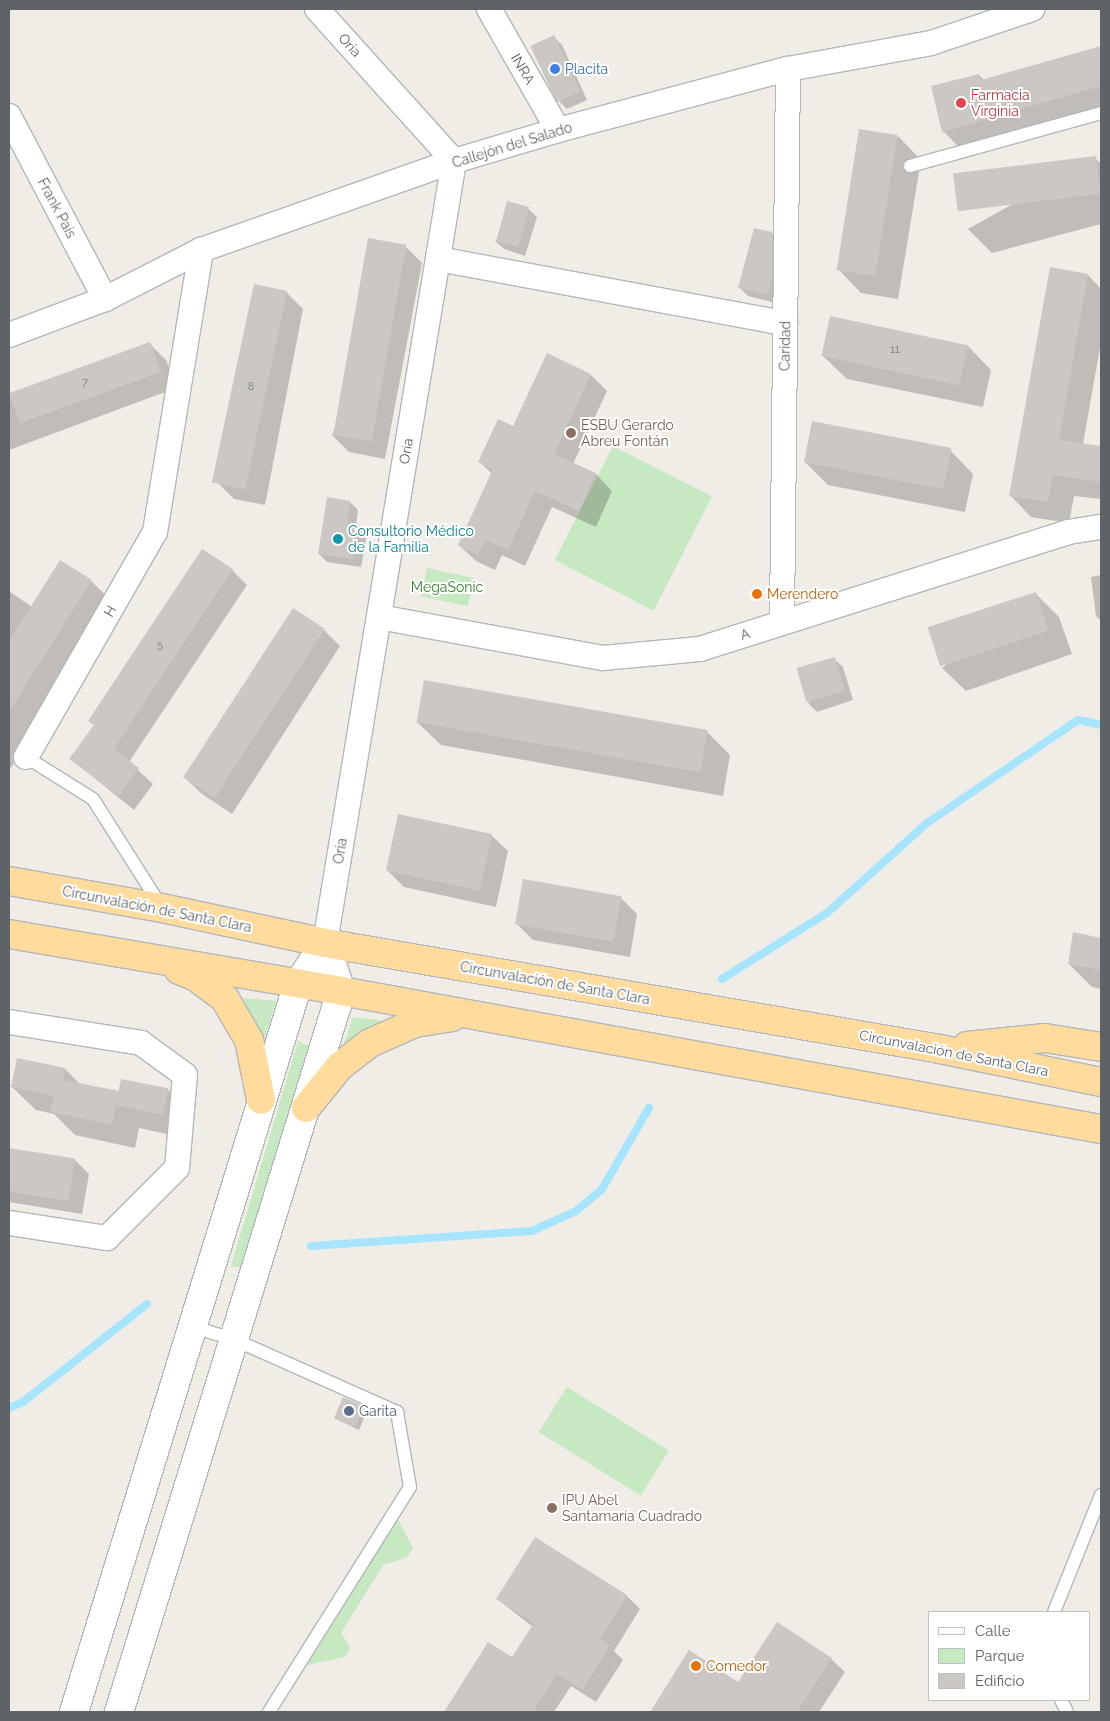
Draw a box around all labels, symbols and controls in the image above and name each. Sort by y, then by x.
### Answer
street label: Oria [335,30,365,60]
street label: INRA [508,51,538,87]
place label: Placita [565,61,608,77]
marker: Placita [549,63,561,75]
place label: Farmacia Virginia [971,87,1030,120]
marker: Farmacia Virginia [955,97,967,109]
street label: Callejón del Salado [450,119,574,171]
street label: Frank País [34,175,80,241]
street label: Caridad [776,321,794,371]
house number: 11 [890,343,900,357]
house number: 7 [82,376,88,390]
house number: 8 [248,380,254,394]
place label: ESBU Gerardo Abreu Fontán [581,417,674,450]
marker: ESBU Gerardo Abreu Fontán [565,427,577,439]
street label: Oria [396,437,416,465]
place label: Consultorio Médico de la Familia [348,523,474,556]
marker: Consultorio Médico de la Familia [332,533,344,545]
park label: MegaSonic [411,579,483,595]
place label: Merendero [767,586,838,602]
marker: Merendero [751,588,763,600]
street label: H [100,602,120,620]
street label: A [738,625,752,643]
house number: 5 [157,638,163,652]
street label: Oria [330,837,350,865]
street label: Circunvalación de Santa Clara [61,882,253,936]
street label: Circunvalación de Santa Clara [459,958,651,1008]
street label: Circunvalación de Santa Clara [858,1026,1050,1080]
place label: Garita [359,1403,397,1419]
marker: Garita [343,1405,355,1417]
place label: IPU Abel Santamaría Cuadrado [562,1492,702,1524]
marker: IPU Abel Santamaría Cuadrado [546,1502,558,1514]
legend [928,1611,1090,1701]
text: Calle [975,1622,1010,1640]
text: Parque [975,1647,1024,1665]
place label: Comedor [706,1658,767,1674]
marker: Comedor [690,1660,702,1672]
text: Edificio [975,1672,1025,1690]

